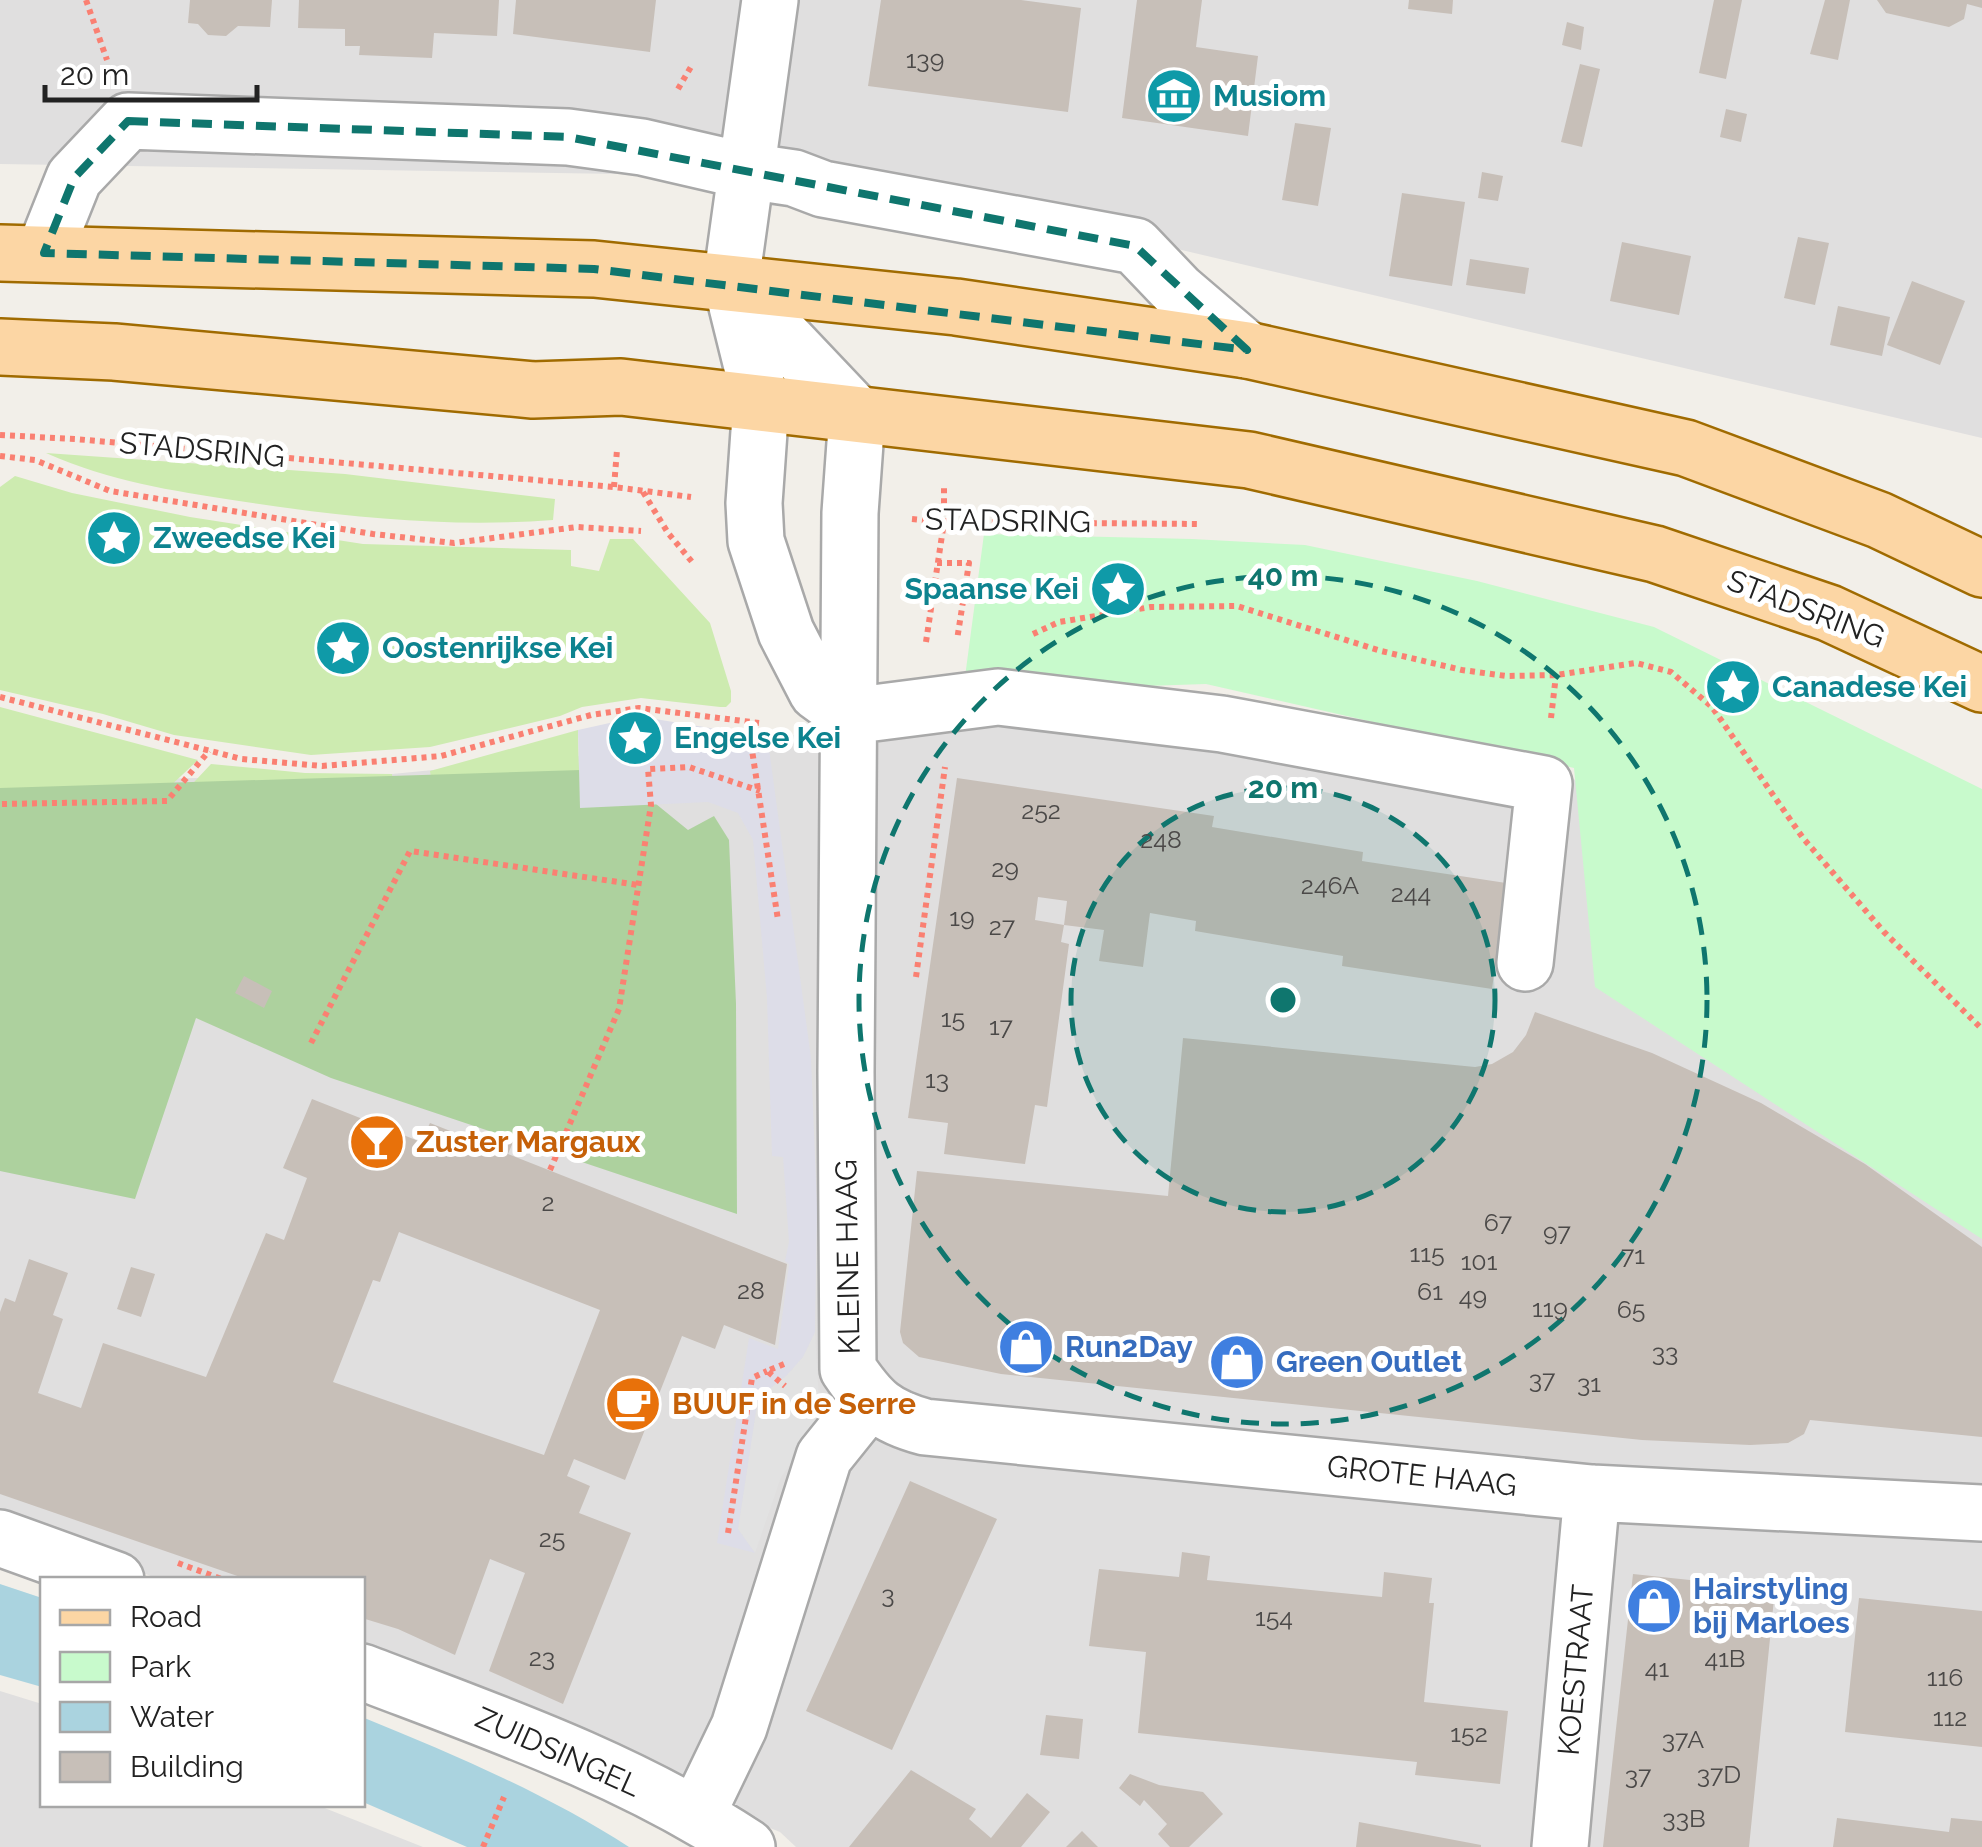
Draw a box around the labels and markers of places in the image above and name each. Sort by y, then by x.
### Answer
museum icon: Musiom [1144,66,1204,126]
place label: Musiom [1213,78,1326,113]
place icon: Zweedse Kei [84,508,144,568]
place label: Zweedse Kei [153,520,336,555]
place icon: Spaanse Kei [1088,559,1148,619]
place label: Spaanse Kei [904,571,1079,606]
place icon: Oostenrijkse Kei [313,618,373,678]
place label: Oostenrijkse Kei [382,630,613,665]
place icon: Canadese Kei [1703,657,1763,717]
place label: Canadese Kei [1772,669,1967,704]
place icon: Engelse Kei [605,708,665,768]
place label: Engelse Kei [674,720,841,755]
centre of rings [1265,982,1301,1018]
bar icon: Zuster Margaux [347,1112,407,1172]
place label: Zuster Margaux [416,1124,640,1159]
shop icon: Run2Day [996,1317,1056,1377]
place label: Run2Day [1065,1329,1193,1364]
shop icon: Green Outlet [1207,1332,1267,1392]
place label: Green Outlet [1276,1344,1462,1379]
cafe icon: BUUF in de Serre [603,1374,663,1434]
place label: BUUF in de Serre [672,1386,916,1421]
place label: Hairstyling bij Marloes [1693,1571,1850,1640]
shop icon: Hairstyling bij Marloes [1624,1576,1684,1636]

